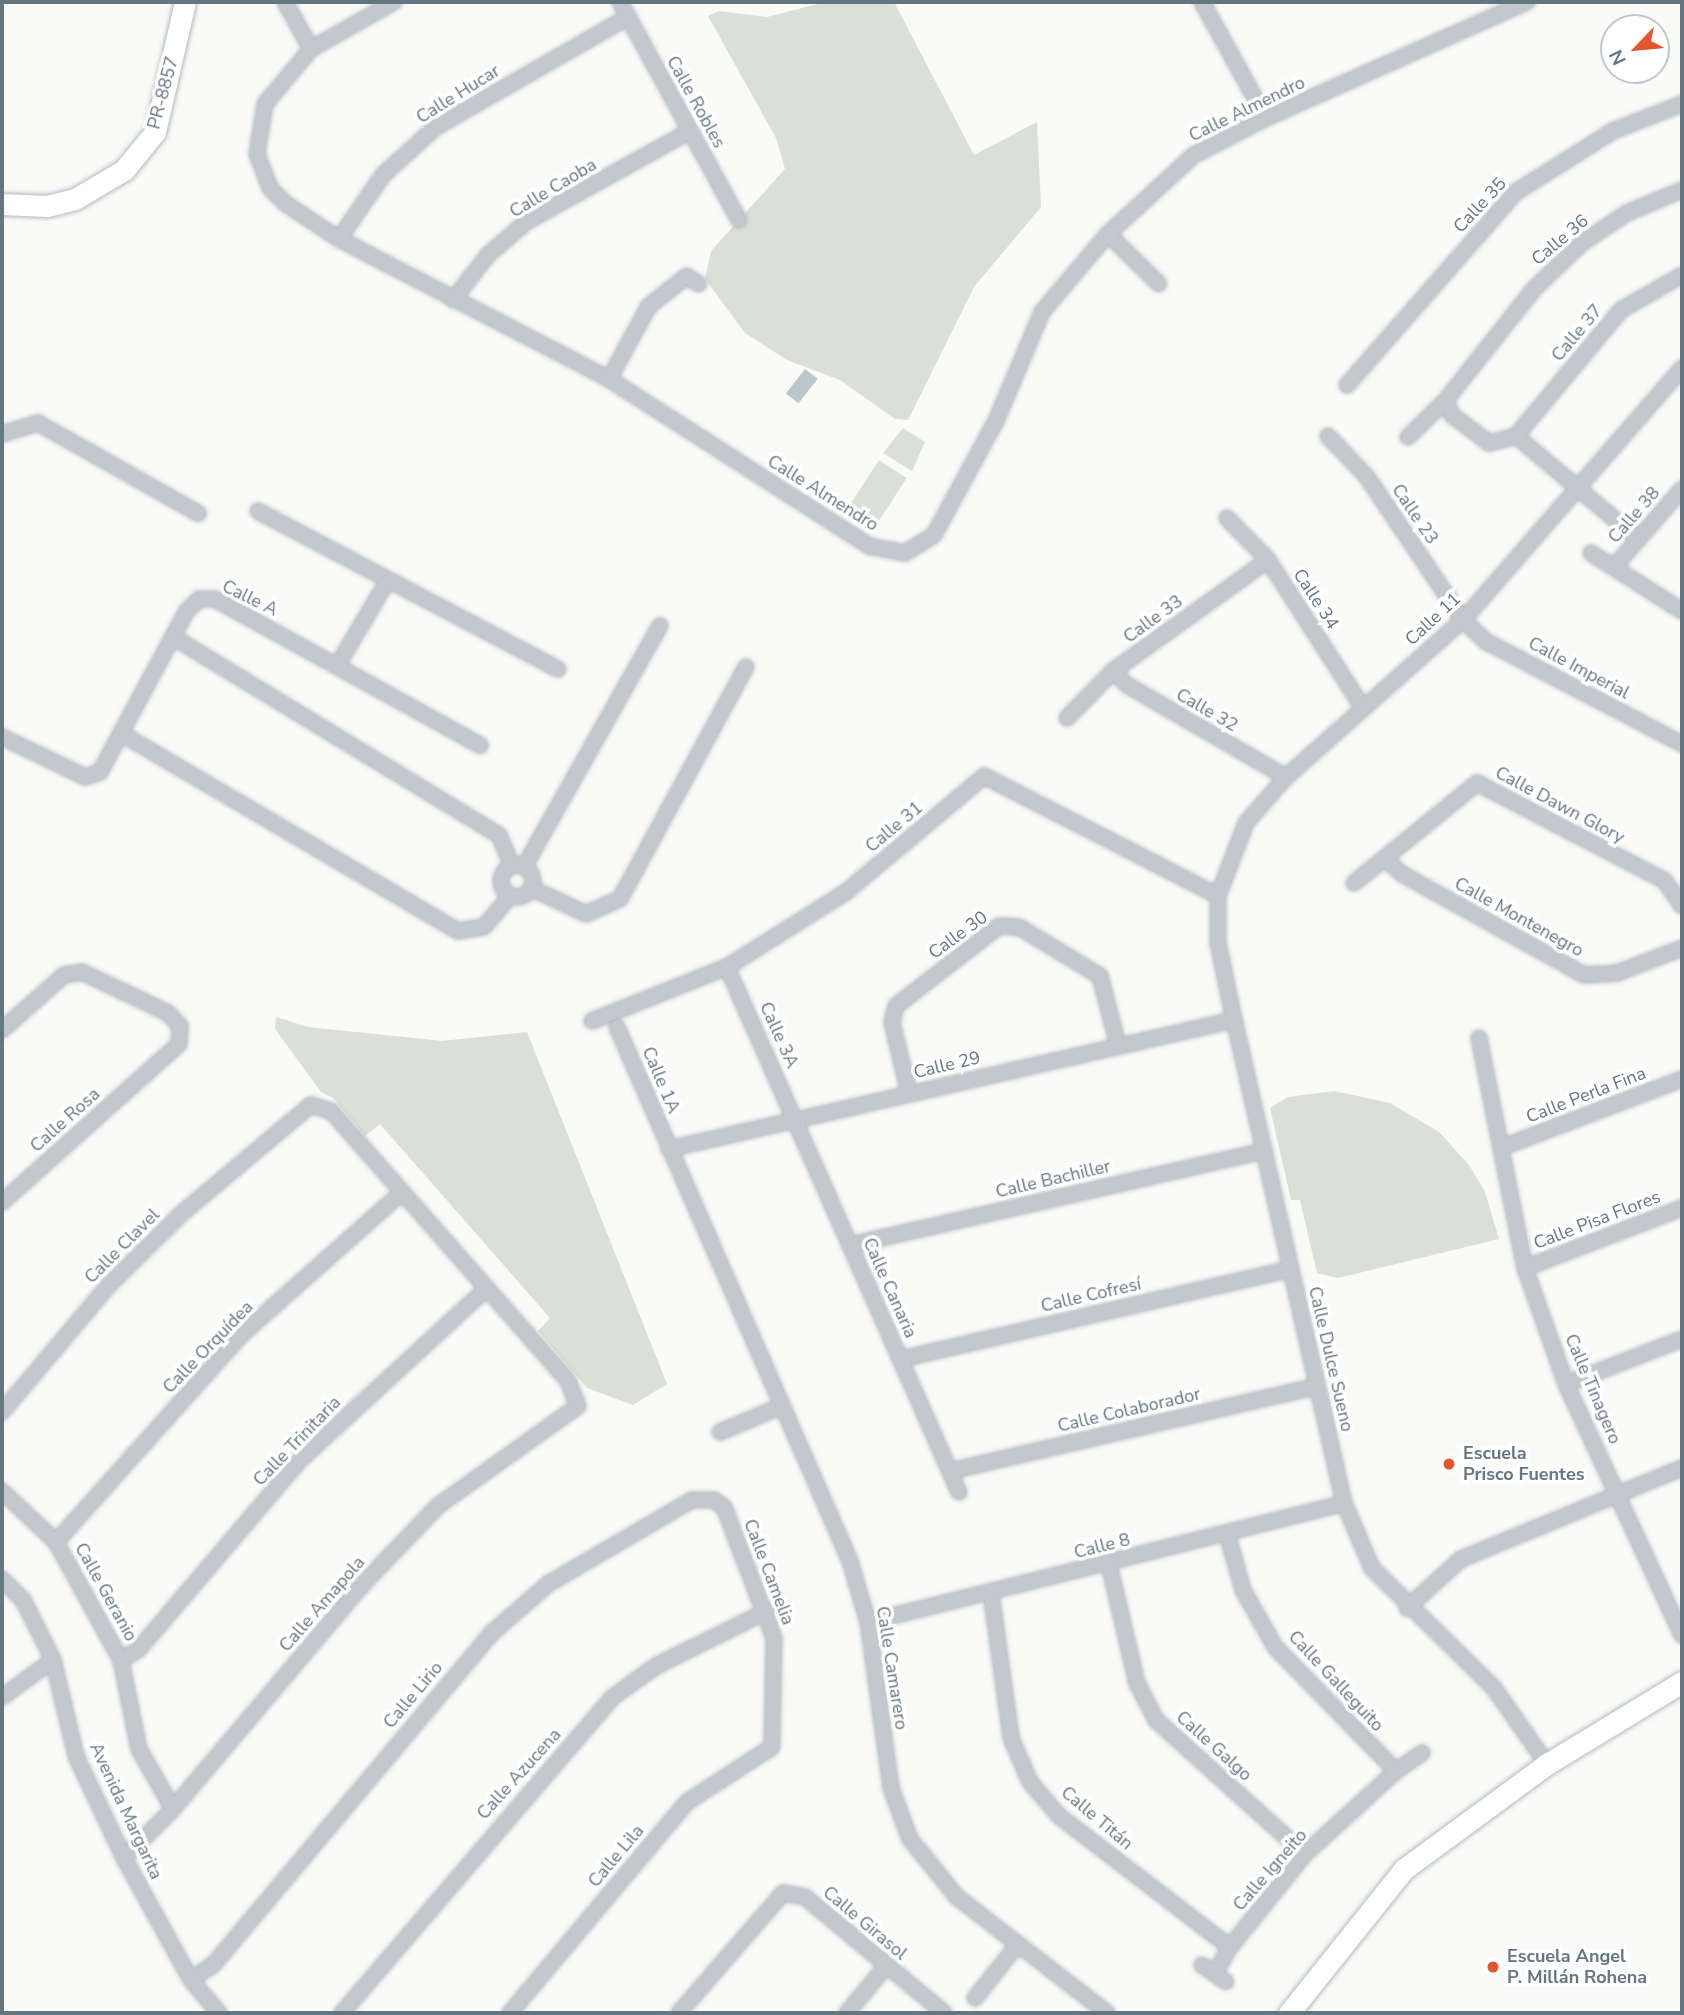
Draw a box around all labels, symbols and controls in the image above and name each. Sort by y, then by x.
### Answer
north arrow [1600,14,1670,84]
text: N [1603,45,1633,69]
street label: Calle Robles [662,52,730,152]
street label: PR-8857 [143,54,183,132]
street label: Calle Hucar [412,60,504,128]
street label: Calle Almendro [1185,72,1309,146]
street label: Calle Caoba [506,154,600,222]
street label: Calle 35 [1449,173,1511,237]
street label: Calle 36 [1527,210,1593,270]
street label: Calle 37 [1547,300,1607,366]
street label: Calle Almendro [764,450,882,536]
street label: Calle 23 [1387,480,1443,548]
street label: Calle 38 [1604,482,1664,548]
street label: Calle 34 [1288,565,1344,633]
street label: Calle A [219,575,281,621]
street label: Calle 11 [1401,588,1465,650]
street label: Calle 33 [1119,590,1187,648]
street label: Calle Imperial [1525,632,1633,704]
street label: Calle 32 [1172,684,1242,736]
street label: Calle Dawn Glory [1492,762,1628,848]
street label: Calle 31 [861,797,927,857]
street label: Calle Montenegro [1451,873,1587,961]
street label: Calle 30 [924,906,992,964]
street label: Calle 3A [755,999,803,1071]
street label: Calle 1A [637,1044,685,1116]
street label: Calle 29 [912,1047,982,1083]
street label: Calle Perla Fina [1523,1062,1649,1128]
street label: Calle Rosa [26,1083,104,1157]
street label: Calle Bachiller [993,1155,1113,1203]
street label: Calle Pisa Flores [1530,1186,1664,1254]
street label: Calle Clavel [80,1204,164,1288]
street label: Calle Canaria [858,1235,922,1341]
street label: Calle Cofresí [1039,1273,1143,1317]
street label: Calle Dulce Sueno [1304,1284,1358,1434]
street label: Calle Orquídea [158,1296,258,1398]
street label: Calle Tinagero [1560,1331,1626,1447]
street label: Calle Colaborador [1056,1383,1202,1437]
street label: Calle Trinitaria [249,1392,345,1490]
place label: Escuela Prisco Fuentes [1463,1443,1584,1486]
marker: Escuela Prisco Fuentes [1441,1456,1457,1472]
street label: Calle Camelia [739,1516,799,1628]
street label: Calle 8 [1072,1529,1132,1563]
street label: Calle Geranio [70,1539,142,1645]
street label: Calle Amapola [275,1552,369,1656]
street label: Calle Camarero [872,1605,912,1731]
street label: Calle Galleguito [1284,1626,1388,1736]
street label: Calle Lirio [379,1657,447,1733]
street label: Calle Galgo [1172,1706,1256,1786]
street label: Calle Azucena [472,1724,566,1824]
street label: Avenida Margarita [85,1739,167,1883]
street label: Calle Titán [1057,1782,1137,1854]
street label: Calle Lila [584,1820,648,1892]
street label: Calle Igneito [1229,1825,1311,1915]
street label: Calle Girasol [819,1882,911,1964]
place label: Escuela Angel P. Millán Rohena [1507,1946,1647,1988]
marker: Escuela Angel P. Millán Rohena [1485,1959,1501,1975]

